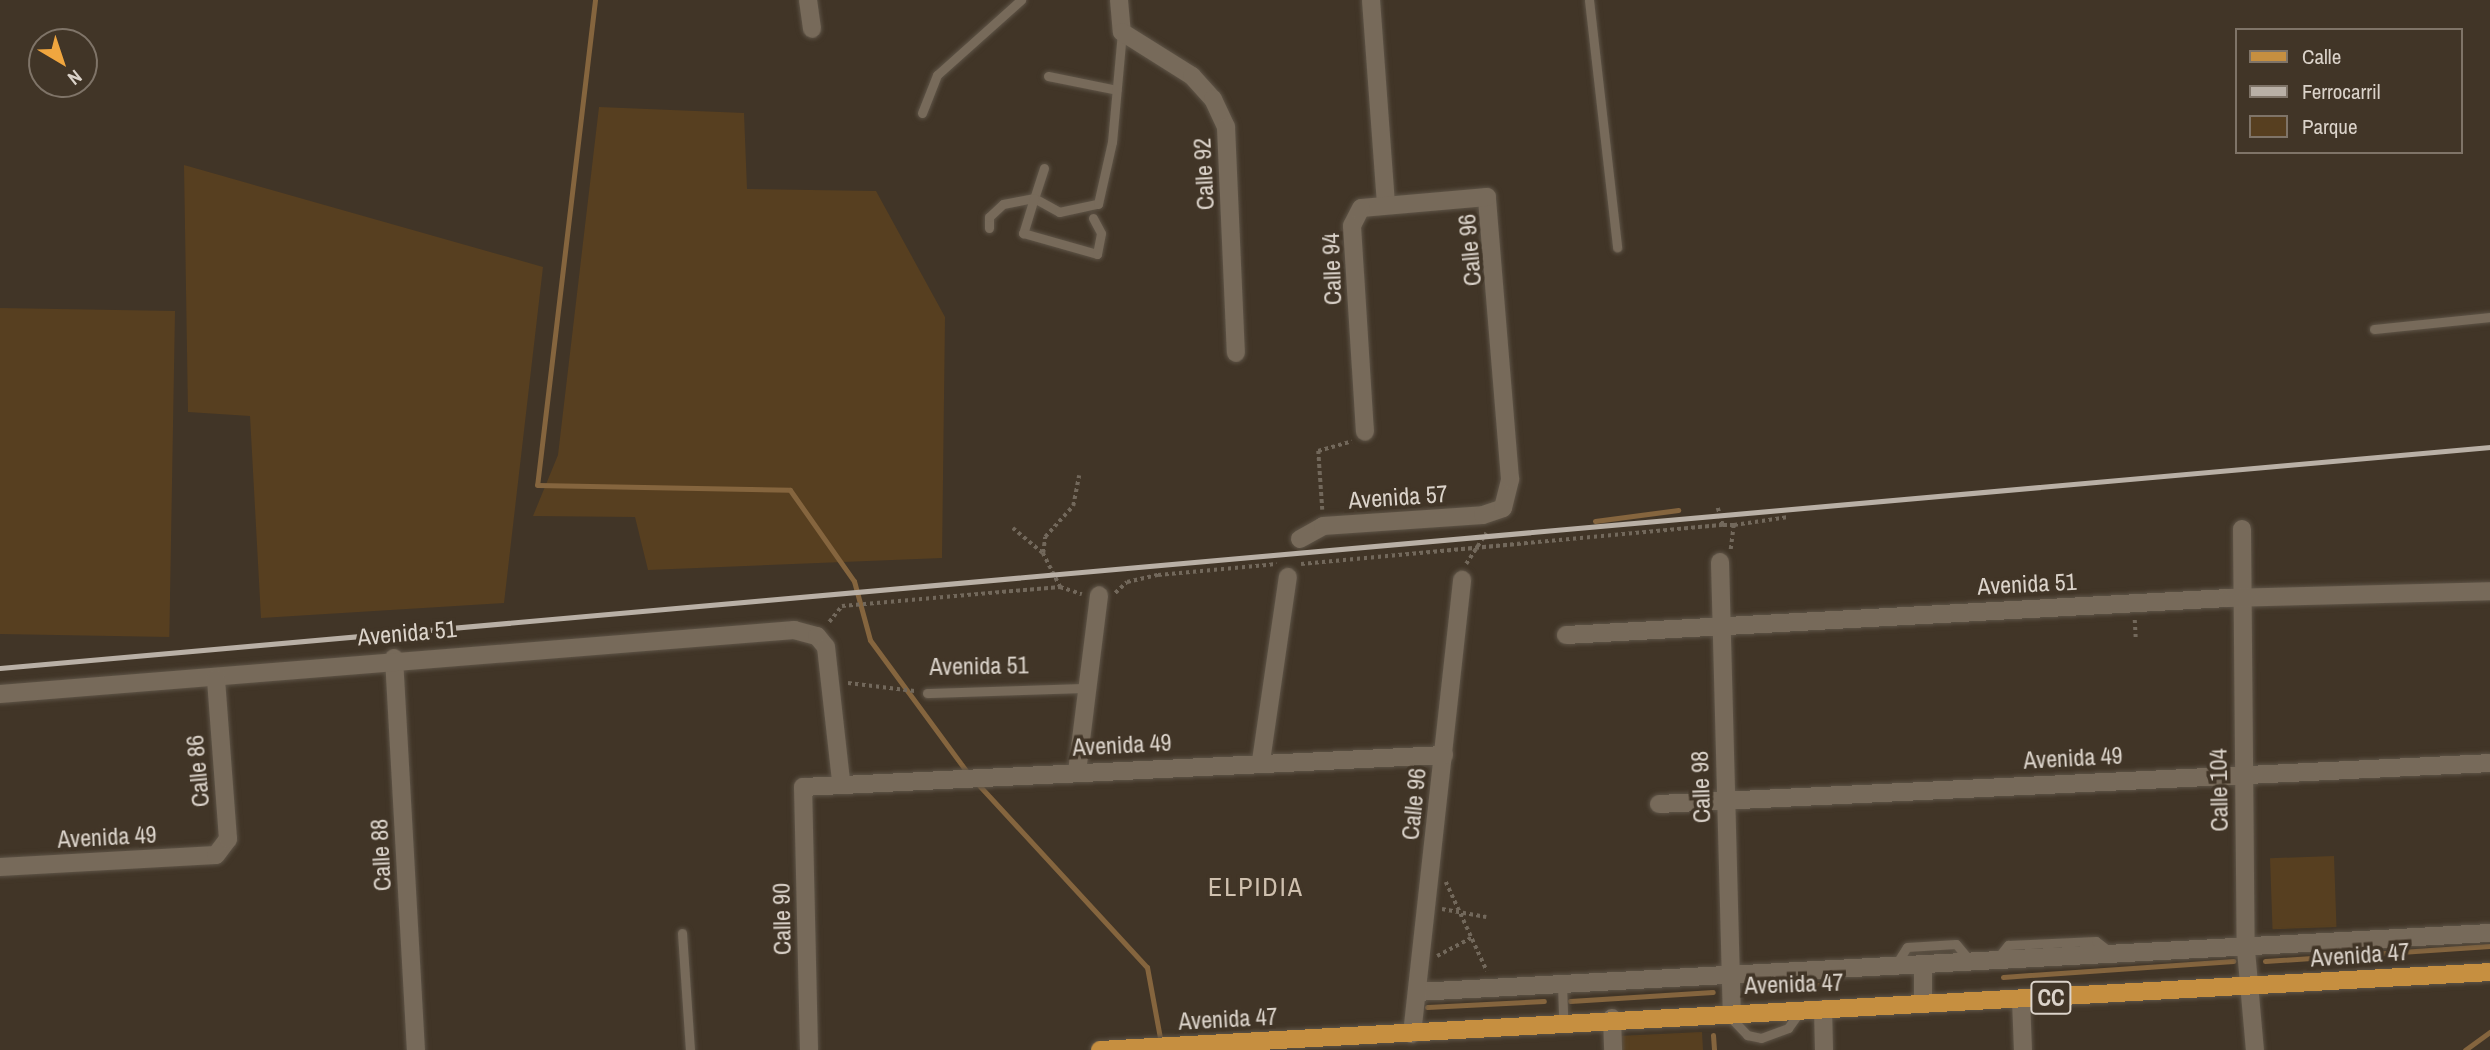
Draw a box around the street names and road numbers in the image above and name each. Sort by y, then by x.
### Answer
street label: Calle 92 [1188,137,1220,211]
street label: Calle 96 [1453,213,1487,287]
street label: Calle 94 [1316,232,1348,306]
street label: Avenida 57 [1347,479,1449,515]
street label: Avenida 51 [1977,567,2077,601]
street label: Avenida 51 [356,614,458,652]
street label: Avenida 51 [929,651,1029,681]
street label: Avenida 49 [1072,728,1172,762]
street label: Calle 86 [181,734,215,808]
street label: Avenida 49 [2023,741,2123,775]
street label: Calle 104 [2204,748,2234,832]
street label: Calle 98 [1685,750,1717,824]
street label: Calle 96 [1396,767,1432,841]
street label: Calle 88 [365,818,397,892]
street label: Avenida 49 [57,820,157,854]
street label: Calle 90 [767,883,797,955]
street label: Avenida 47 [2309,937,2411,973]
street label: Avenida 47 [1744,968,1844,1000]
road number: CC [2030,979,2072,1018]
street label: Avenida 47 [1178,1002,1278,1036]

